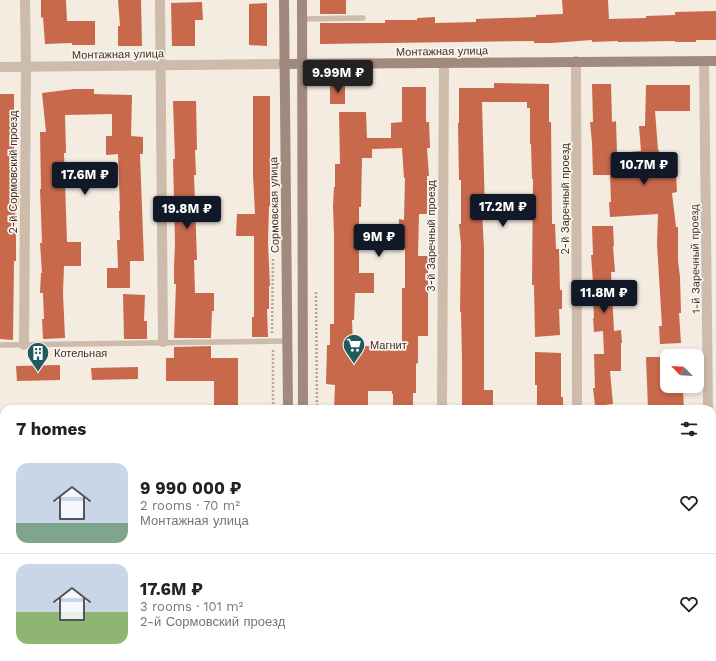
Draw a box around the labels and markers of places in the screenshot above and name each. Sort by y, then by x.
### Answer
pin: 9.99M ₽ [301,60,375,94]
pin: 10.7M ₽ [607,152,681,186]
pin: 17.6M ₽ [48,162,122,196]
pin: 17.2M ₽ [466,194,540,228]
pin: 19.8M ₽ [150,196,224,230]
pin: 9M ₽ [355,224,403,258]
pin: 11.8M ₽ [567,280,641,314]
supermarket icon: Магнит [341,332,367,365]
place label: Магнит [370,339,407,352]
building icon: Котельная [25,340,51,373]
place label: Котельная [54,347,107,360]

